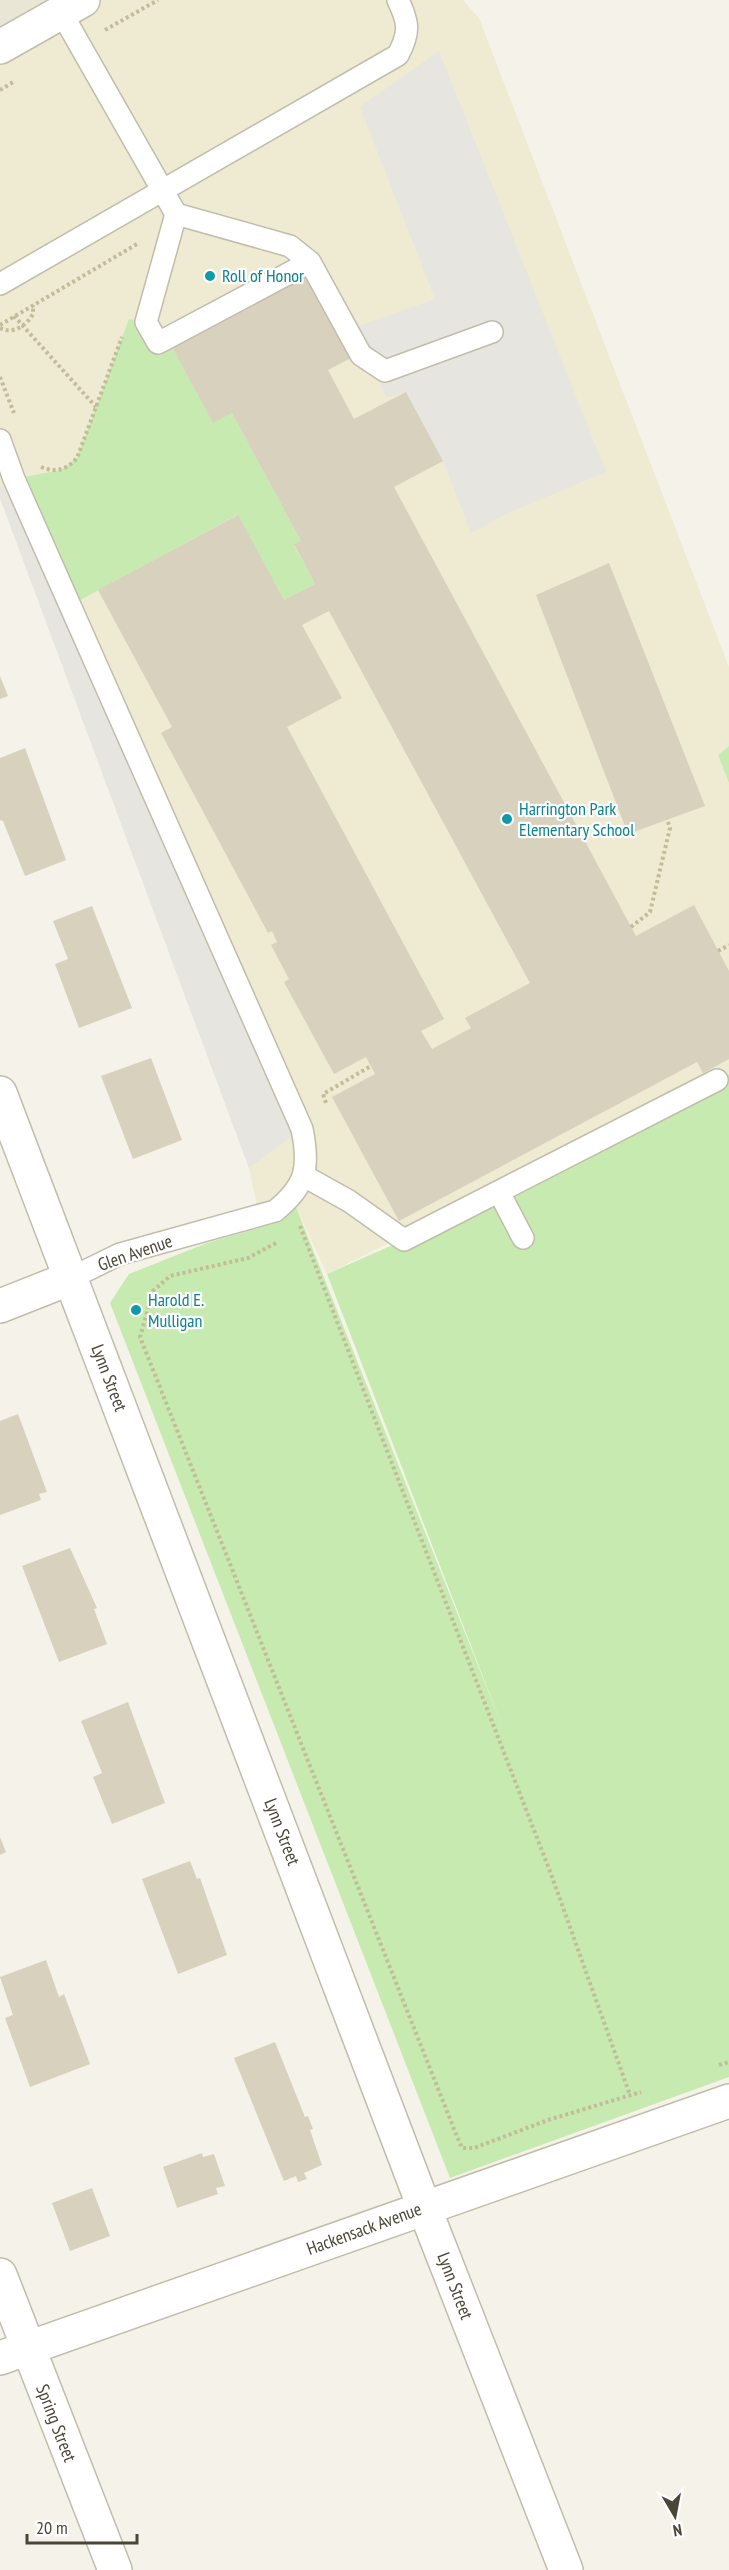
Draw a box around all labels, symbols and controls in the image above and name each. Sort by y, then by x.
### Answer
place label: Roll of Honor [222,264,304,287]
marker: Roll of Honor [203,269,217,283]
place label: Harrington Park Elementary School [519,797,635,841]
marker: Harrington Park Elementary School [500,812,514,826]
street label: Glen Avenue [95,1229,175,1276]
place label: Harold E. Mulligan [148,1288,204,1332]
marker: Harold E. Mulligan [129,1303,143,1317]
street label: Lynn Street [86,1341,133,1415]
street label: Lynn Street [259,1795,306,1869]
street label: Hackensack Avenue [303,2197,424,2260]
street label: Lynn Street [432,2249,479,2323]
street label: Spring Street [31,2381,82,2465]
north arrow [645,2486,705,2546]
scale bar [27,2507,136,2545]
text: 20 m [36,2516,68,2539]
text: N [672,2520,684,2541]

